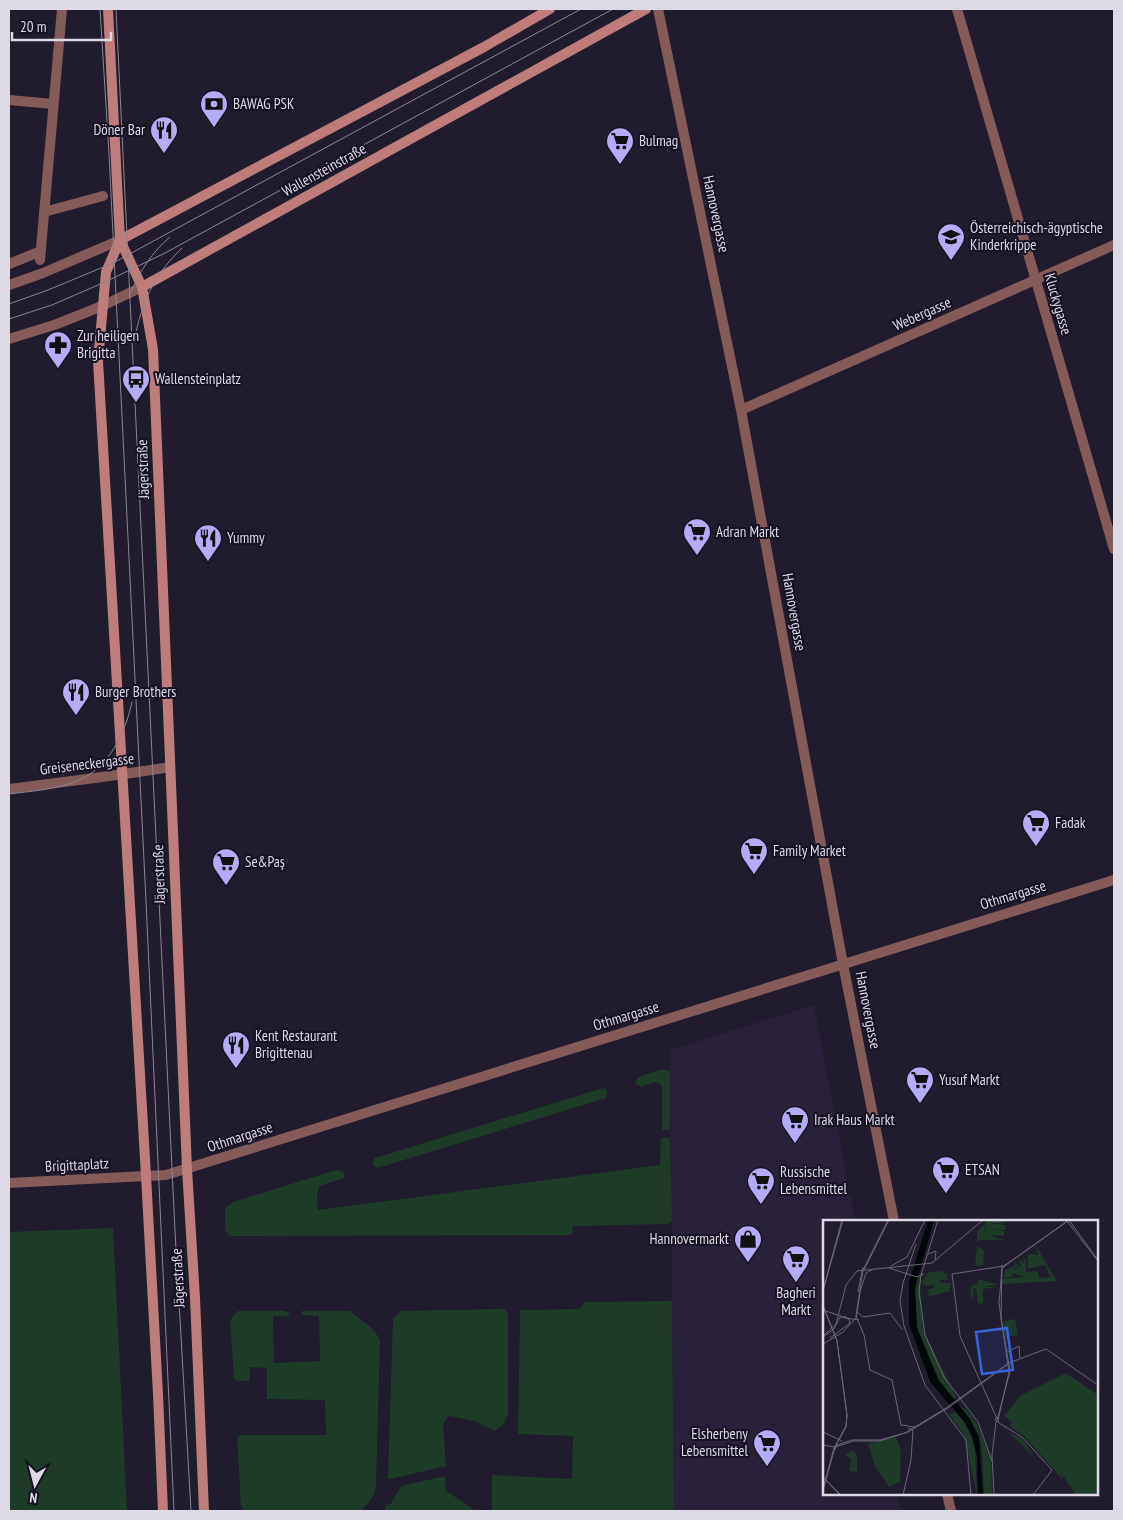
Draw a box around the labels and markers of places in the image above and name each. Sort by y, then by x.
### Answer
bank icon: BAWAG PSK [199,89,229,128]
place label: BAWAG PSK [233,94,295,113]
restaurant icon: Döner Bar [149,115,179,154]
place label: Döner Bar [93,120,146,139]
supermarket icon: Bulmag [605,126,635,165]
place label: Bulmag [639,131,678,150]
place label: Österreichisch-ägyptische Kinderkrippe [970,218,1103,254]
school or university icon: Österreichisch-ägyptische Kinderkrippe [936,222,966,261]
place label: Zur heiligen Brigitta [77,326,139,362]
pharmacy icon: Zur heiligen Brigitta [43,330,73,369]
bus stop icon: Wallensteinplatz [121,364,151,403]
place label: Wallensteinplatz [155,369,241,388]
supermarket icon: Adran Markt [682,517,712,556]
place label: Adran Markt [716,522,779,541]
restaurant icon: Yummy [193,523,223,562]
place label: Yummy [227,528,265,547]
restaurant icon: Burger Brothers [61,677,91,716]
place label: Burger Brothers [95,682,176,701]
supermarket icon: Fadak [1021,808,1051,847]
place label: Fadak [1055,813,1086,832]
supermarket icon: Family Market [739,836,769,875]
place label: Family Market [773,841,846,860]
supermarket icon: Se&Paş [211,847,241,886]
place label: Se&Paş [245,852,285,871]
place label: Kent Restaurant Brigittenau [255,1026,337,1062]
restaurant icon: Kent Restaurant Brigittenau [221,1030,251,1069]
supermarket icon: Yusuf Markt [905,1065,935,1104]
place label: Yusuf Markt [939,1070,1000,1089]
supermarket icon: Irak Haus Markt [780,1105,810,1144]
place label: Irak Haus Markt [814,1110,895,1129]
supermarket icon: ETSAN [931,1155,961,1194]
place label: ETSAN [965,1160,1000,1179]
place label: Russische Lebensmittel [780,1162,847,1198]
supermarket icon: Russische Lebensmittel [746,1166,776,1205]
shop icon: Hannovermarkt [733,1224,763,1263]
place label: Hannovermarkt [650,1229,729,1248]
supermarket icon: Bagheri Markt [781,1244,811,1283]
place label: Bagheri Markt [776,1283,816,1319]
place label: Elsherbeny Lebensmittel [681,1424,748,1460]
supermarket icon: Elsherbeny Lebensmittel [752,1428,782,1467]

